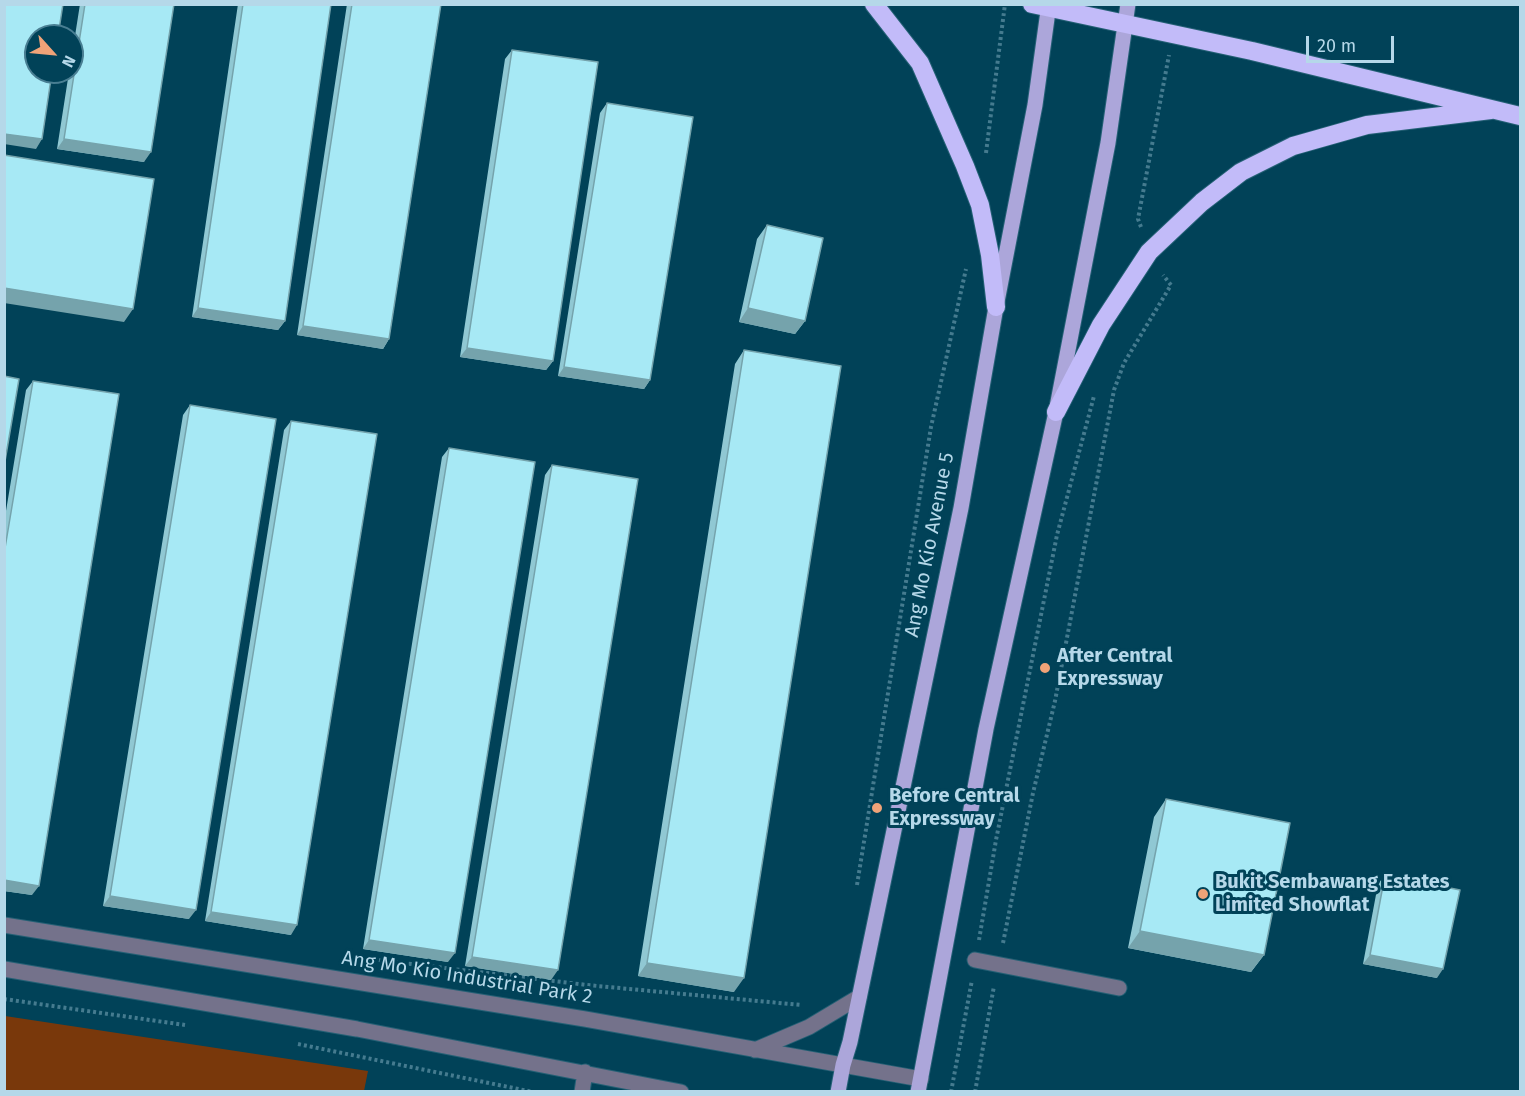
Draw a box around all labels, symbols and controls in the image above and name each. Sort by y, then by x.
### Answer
north arrow [24,24,84,84]
scale bar [1309,24,1398,62]
text: 20 m [1317,35,1356,57]
text: N [58,52,80,71]
street label: Ang Mo Kio Avenue 5 [900,451,960,639]
place label: After Central Expressway [1057,644,1172,691]
marker: After Central Expressway [1038,661,1052,675]
place label: Before Central Expressway [889,784,1020,831]
marker: Before Central Expressway [870,801,884,815]
place label: Bukit Sembawang Estates Limited Showflat [1215,870,1449,917]
marker: Bukit Sembawang Estates Limited Showflat [1196,887,1210,901]
street label: Ang Mo Kio Industrial Park 2 [340,946,594,1010]

